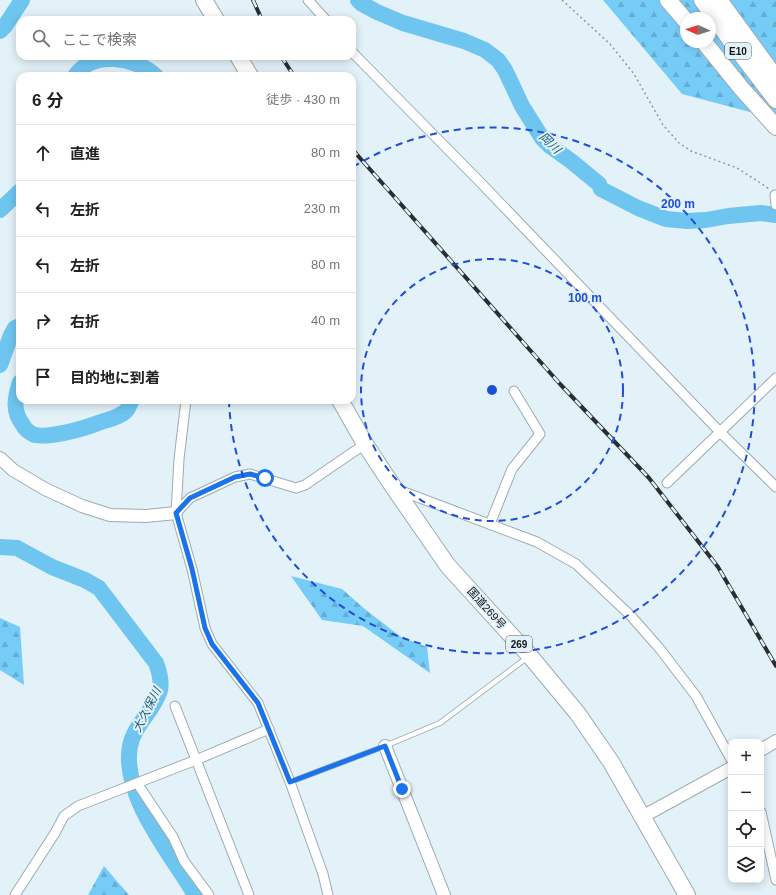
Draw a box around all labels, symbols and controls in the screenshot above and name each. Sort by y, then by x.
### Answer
north arrow [680,12,716,48]
search box [16,16,356,60]
icon: search [30,27,52,49]
text: ここで検索 [62,31,137,48]
road number: E10 [725,43,751,59]
text: 6 分 [32,91,63,110]
text: 徒歩 · 430 m [266,92,340,107]
water label: 岡川 [536,130,565,158]
icon: ahead [32,142,54,164]
text: 直進 [70,145,100,162]
text: 80 m [311,145,340,160]
text: 200 m [661,197,695,211]
icon: left [32,198,54,220]
text: 左折 [70,201,100,218]
text: 230 m [304,201,340,216]
icon: left [32,254,54,276]
text: 左折 [70,257,100,274]
text: 80 m [311,257,340,272]
text: 100 m [568,291,602,305]
icon: right [32,310,54,332]
text: 右折 [70,313,100,330]
text: 40 m [311,313,340,328]
icon: arrive [32,366,54,388]
text: 目的地に到着 [70,369,160,386]
centre of rings [485,383,499,397]
route start [256,469,274,487]
street label: 国道269号 [465,585,509,631]
road number: 269 [506,636,532,652]
water label: 大久保川 [130,684,165,735]
map controls [728,739,764,883]
button: + [728,739,764,775]
button: − [728,775,764,811]
route end [393,780,411,798]
button: locate [728,811,764,847]
button: layers [728,847,764,883]

